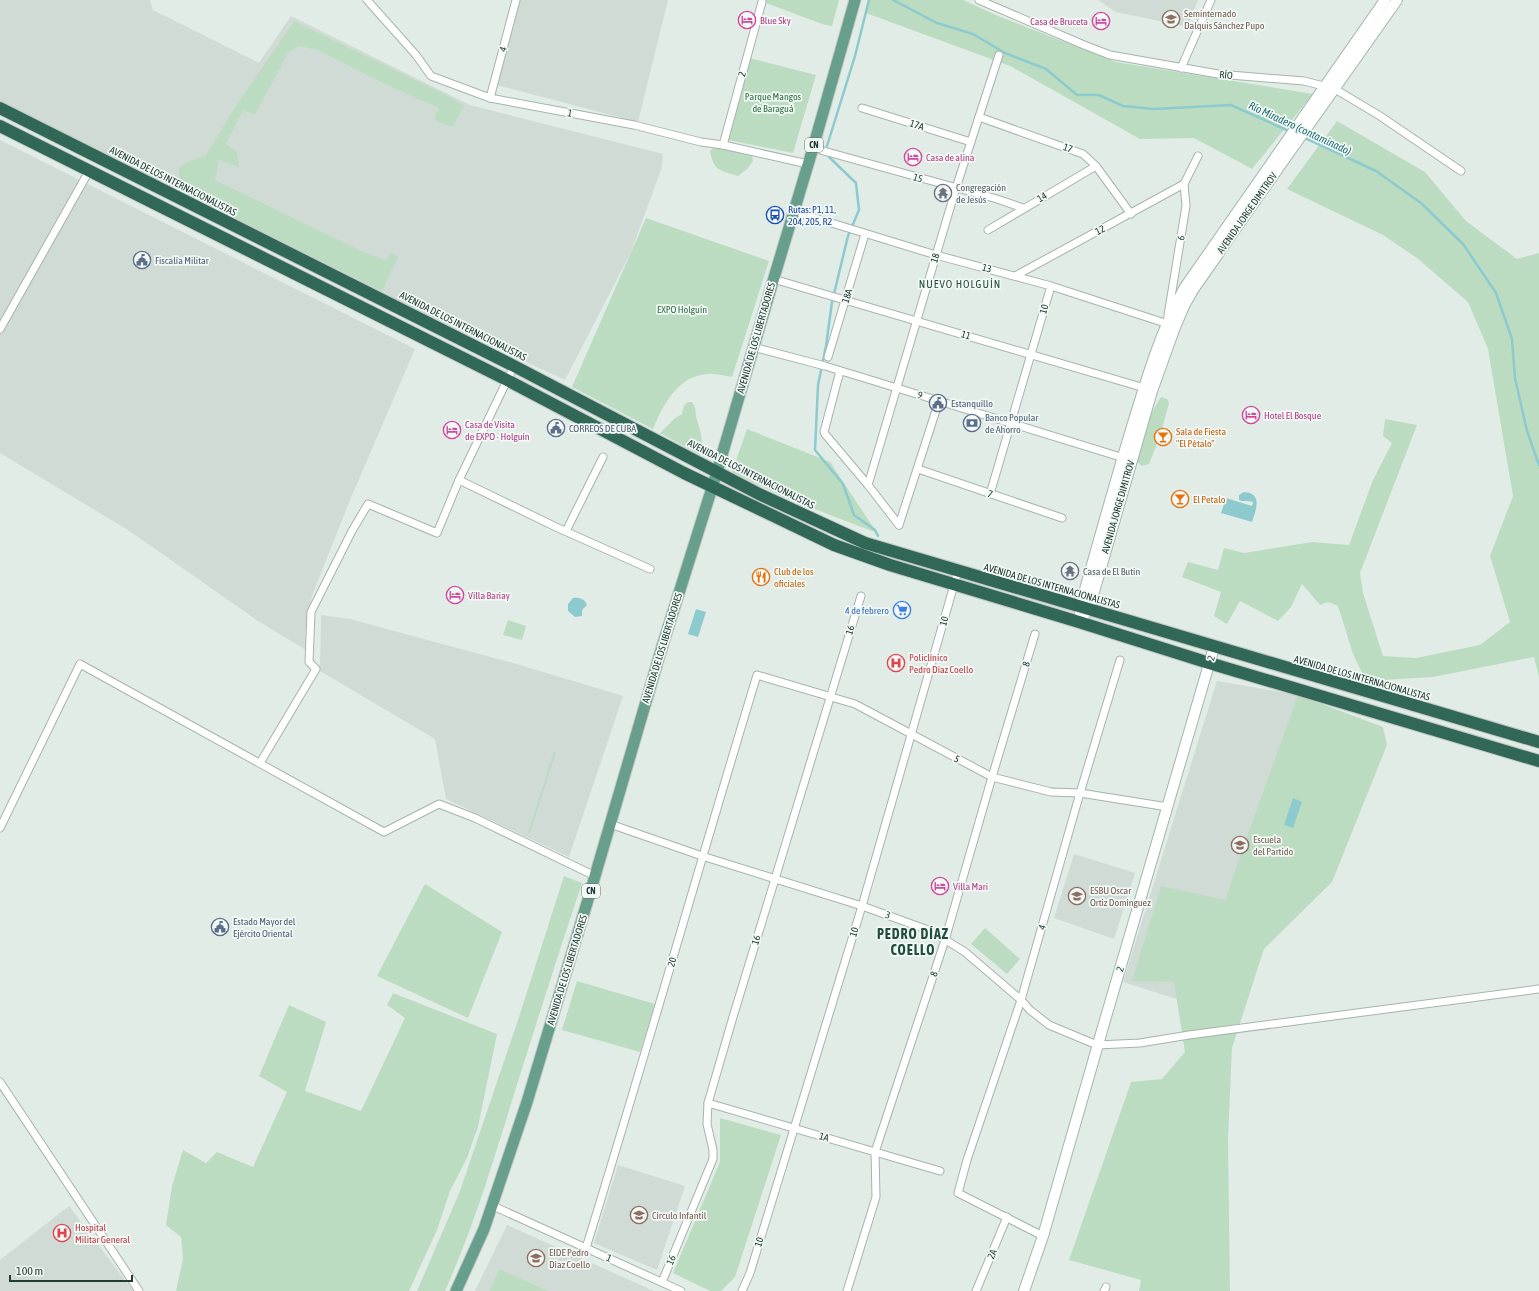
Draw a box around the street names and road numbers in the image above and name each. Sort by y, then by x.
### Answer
street label: 4 [497,45,509,53]
street label: RÍO [1219,69,1233,81]
street label: 2 [736,70,748,78]
street label: 1 [567,107,574,119]
street label: 17A [908,118,926,132]
road number: CN [805,138,823,152]
street label: 17 [1062,141,1075,155]
street label: AVENIDA DE LOS INTERNACIONALISTAS [108,144,238,218]
street label: AVENIDA JORGE DIMITROV [1215,170,1279,256]
street label: 15 [912,171,924,185]
street label: 14 [1035,190,1049,204]
street label: 12 [1093,223,1107,237]
street label: 6 [1175,235,1187,241]
street label: 18 [928,252,942,264]
street label: 13 [981,261,993,275]
street label: AVENIDA DE LOS LIBERTADORES [735,281,777,395]
street label: 18A [840,287,854,304]
street label: AVENIDA DE LOS INTERNACIONALISTAS [398,289,528,363]
street label: 10 [1037,303,1051,315]
street label: 11 [960,328,972,342]
street label: 9 [916,389,924,401]
street label: AVENIDA DE LOS INTERNACIONALISTAS [686,437,816,511]
street label: AVENIDA JORGE DIMITROV [1099,459,1137,555]
street label: 7 [986,488,994,500]
street label: AVENIDA DE LOS INTERNACIONALISTAS [983,561,1121,611]
street label: AVENIDA DE LOS LIBERTADORES [640,592,684,704]
street label: 10 [937,615,951,627]
street label: 16 [843,624,857,636]
street label: AVENIDA DE LOS INTERNACIONALISTAS [1293,653,1431,703]
street label: 2 [1205,654,1217,662]
street label: 8 [1020,660,1032,668]
street label: 5 [952,753,962,765]
road number: CN [582,884,600,898]
street label: 3 [884,909,892,921]
street label: AVENIDA DE LOS LIBERTADORES [545,914,589,1026]
street label: 4 [1036,923,1048,931]
street label: 10 [847,926,861,938]
street label: 16 [749,934,763,946]
street label: 20 [665,956,679,968]
street label: 2 [1114,965,1126,973]
street label: 8 [928,970,940,978]
street label: 1A [818,1130,830,1144]
street label: 10 [752,1236,766,1248]
street label: 2A [985,1247,999,1261]
street label: 1 [605,1252,614,1264]
street label: 16 [664,1253,678,1266]

